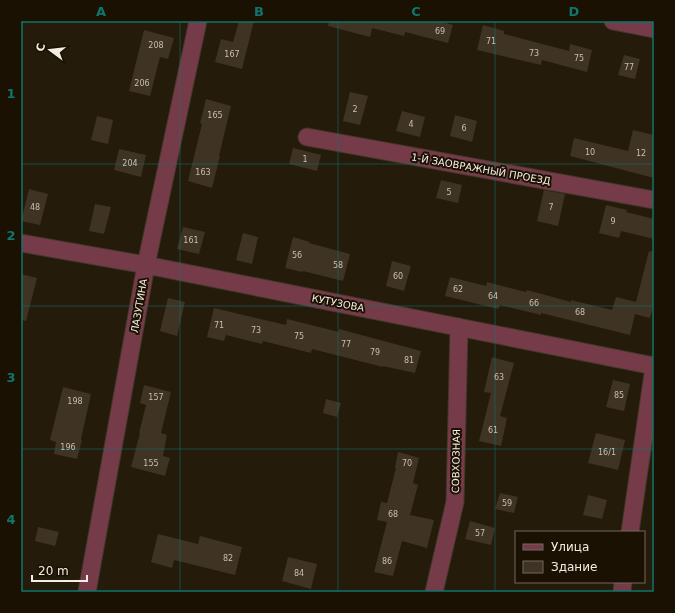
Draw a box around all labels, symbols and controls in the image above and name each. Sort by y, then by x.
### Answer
text: A [96,4,106,19]
text: B [254,4,264,19]
text: C [411,4,421,19]
text: D [569,4,580,19]
house number: 69 [435,27,445,36]
north arrow [30,30,70,70]
house number: 71 [486,37,496,46]
house number: 208 [148,41,164,50]
text: С [33,42,48,53]
house number: 73 [529,49,539,58]
house number: 167 [224,50,240,59]
house number: 75 [574,54,584,63]
house number: 77 [624,63,634,72]
house number: 206 [134,79,150,88]
text: 1 [6,86,16,101]
house number: 2 [352,105,358,114]
house number: 165 [207,111,223,120]
house number: 4 [408,120,414,129]
house number: 6 [461,124,467,133]
house number: 10 [585,148,595,157]
house number: 12 [636,149,646,158]
street label: 1-Й ЗАОВРАЖНЫЙ ПРОЕЗД [411,150,552,187]
house number: 1 [302,155,308,164]
house number: 204 [122,159,138,168]
house number: 163 [195,168,211,177]
house number: 5 [446,188,452,197]
house number: 48 [30,203,40,212]
house number: 7 [548,203,554,212]
house number: 9 [610,217,616,226]
text: 2 [6,228,16,243]
house number: 161 [183,236,199,245]
house number: 56 [292,251,302,260]
house number: 58 [333,261,343,270]
house number: 60 [393,272,403,281]
street label: ЛАЗУТИНА [129,278,149,334]
house number: 62 [453,285,463,294]
house number: 64 [488,292,498,301]
street label: КУТУЗОВА [311,293,365,314]
house number: 66 [529,299,539,308]
house number: 68 [575,308,585,317]
house number: 71 [214,321,224,330]
house number: 73 [251,326,261,335]
house number: 75 [294,332,304,341]
house number: 77 [341,340,351,349]
house number: 79 [370,348,380,357]
house number: 81 [404,356,414,365]
text: 3 [6,370,16,385]
house number: 63 [494,373,504,382]
house number: 85 [614,391,624,400]
house number: 157 [148,393,164,402]
house number: 198 [67,397,83,406]
house number: 61 [488,426,498,435]
street label: СОВХОЗНАЯ [450,429,462,493]
house number: 196 [60,443,76,452]
house number: 16/1 [598,448,616,457]
house number: 155 [143,459,159,468]
house number: 70 [402,459,412,468]
house number: 59 [502,499,512,508]
house number: 68 [388,510,398,519]
text: 4 [6,512,16,527]
house number: 57 [475,529,485,538]
legend [515,531,645,583]
text: Улица [551,540,589,554]
house number: 82 [223,554,233,563]
scale bar [32,557,87,583]
house number: 86 [382,557,392,566]
text: Здание [551,560,597,574]
text: 20 m [38,564,69,578]
house number: 84 [294,569,304,578]

